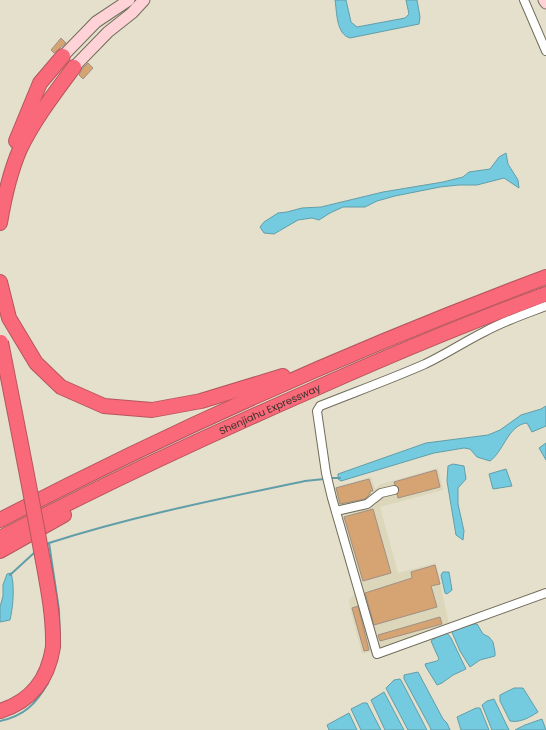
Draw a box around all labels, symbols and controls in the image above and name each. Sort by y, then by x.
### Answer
street label: Shenjiahu Expressway [217,380,323,439]

